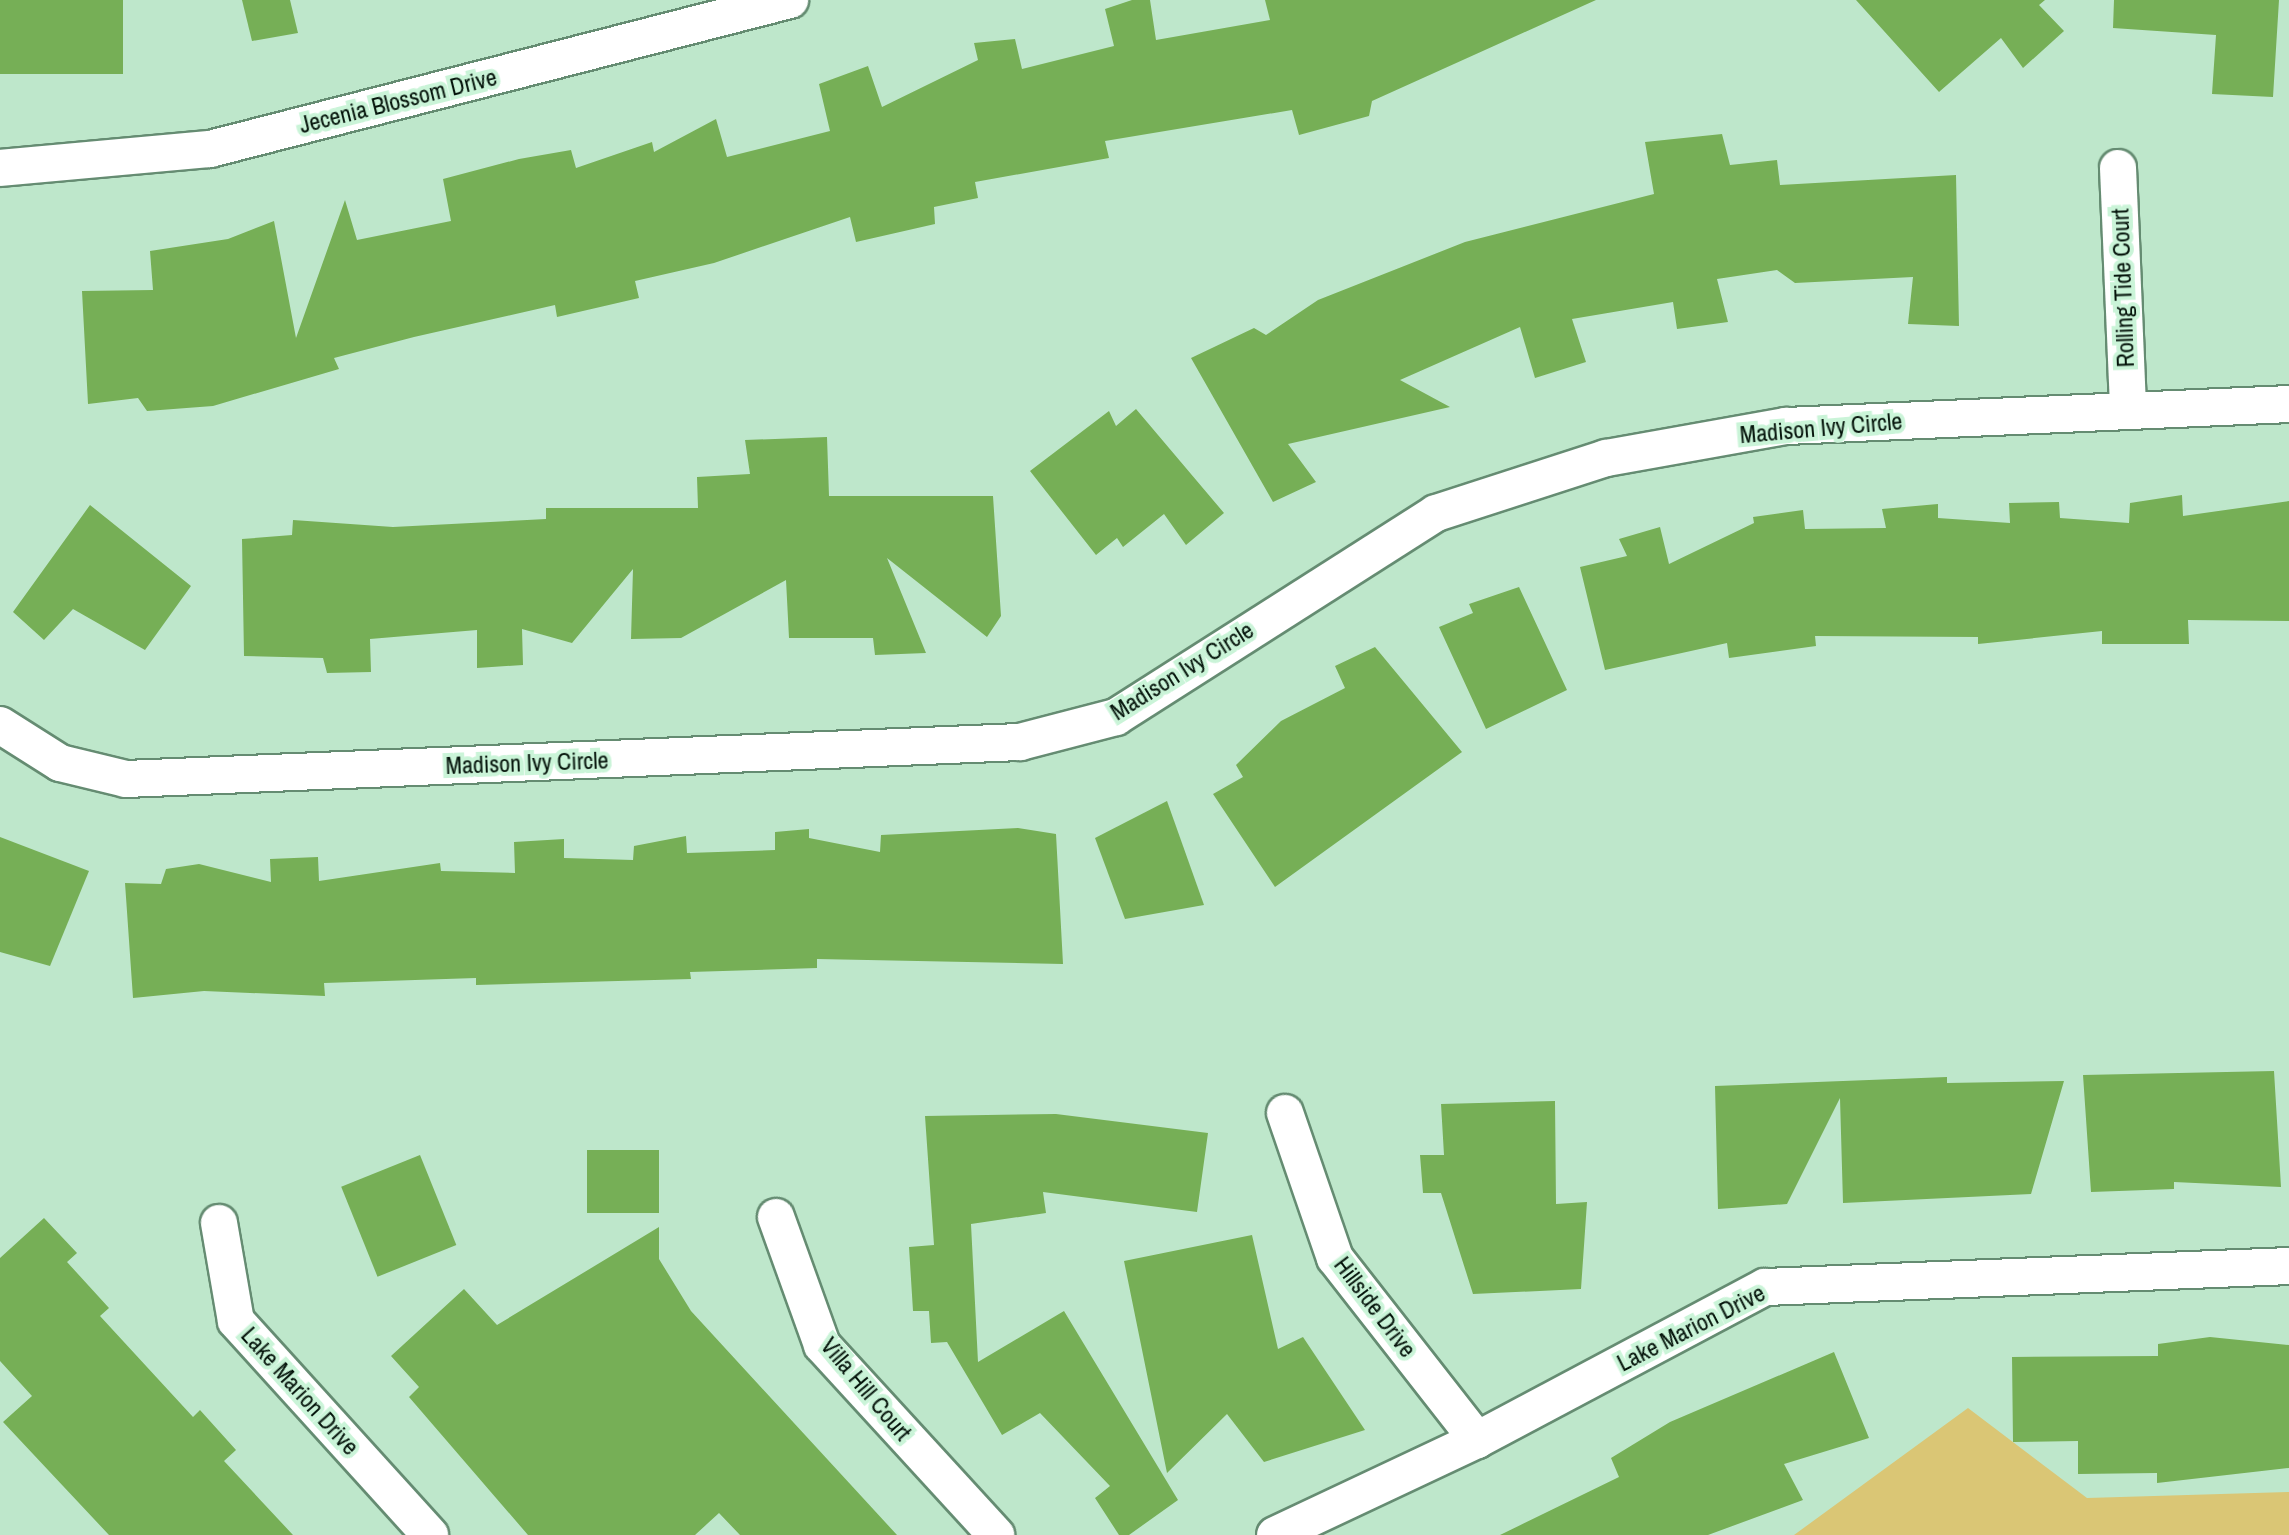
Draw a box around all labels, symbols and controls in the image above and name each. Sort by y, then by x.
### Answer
street label: Jecenia Blossom Drive [296,63,500,139]
street label: Rolling Tide Court [2106,208,2140,368]
street label: Madison Ivy Circle [1739,407,1903,449]
street label: Madison Ivy Circle [1105,616,1259,726]
street label: Madison Ivy Circle [445,746,609,780]
street label: Hillside Drive [1328,1251,1422,1363]
street label: Lake Marion Drive [1612,1278,1770,1378]
street label: Lake Marion Drive [235,1321,365,1461]
street label: Villa Hill Court [815,1332,917,1446]

